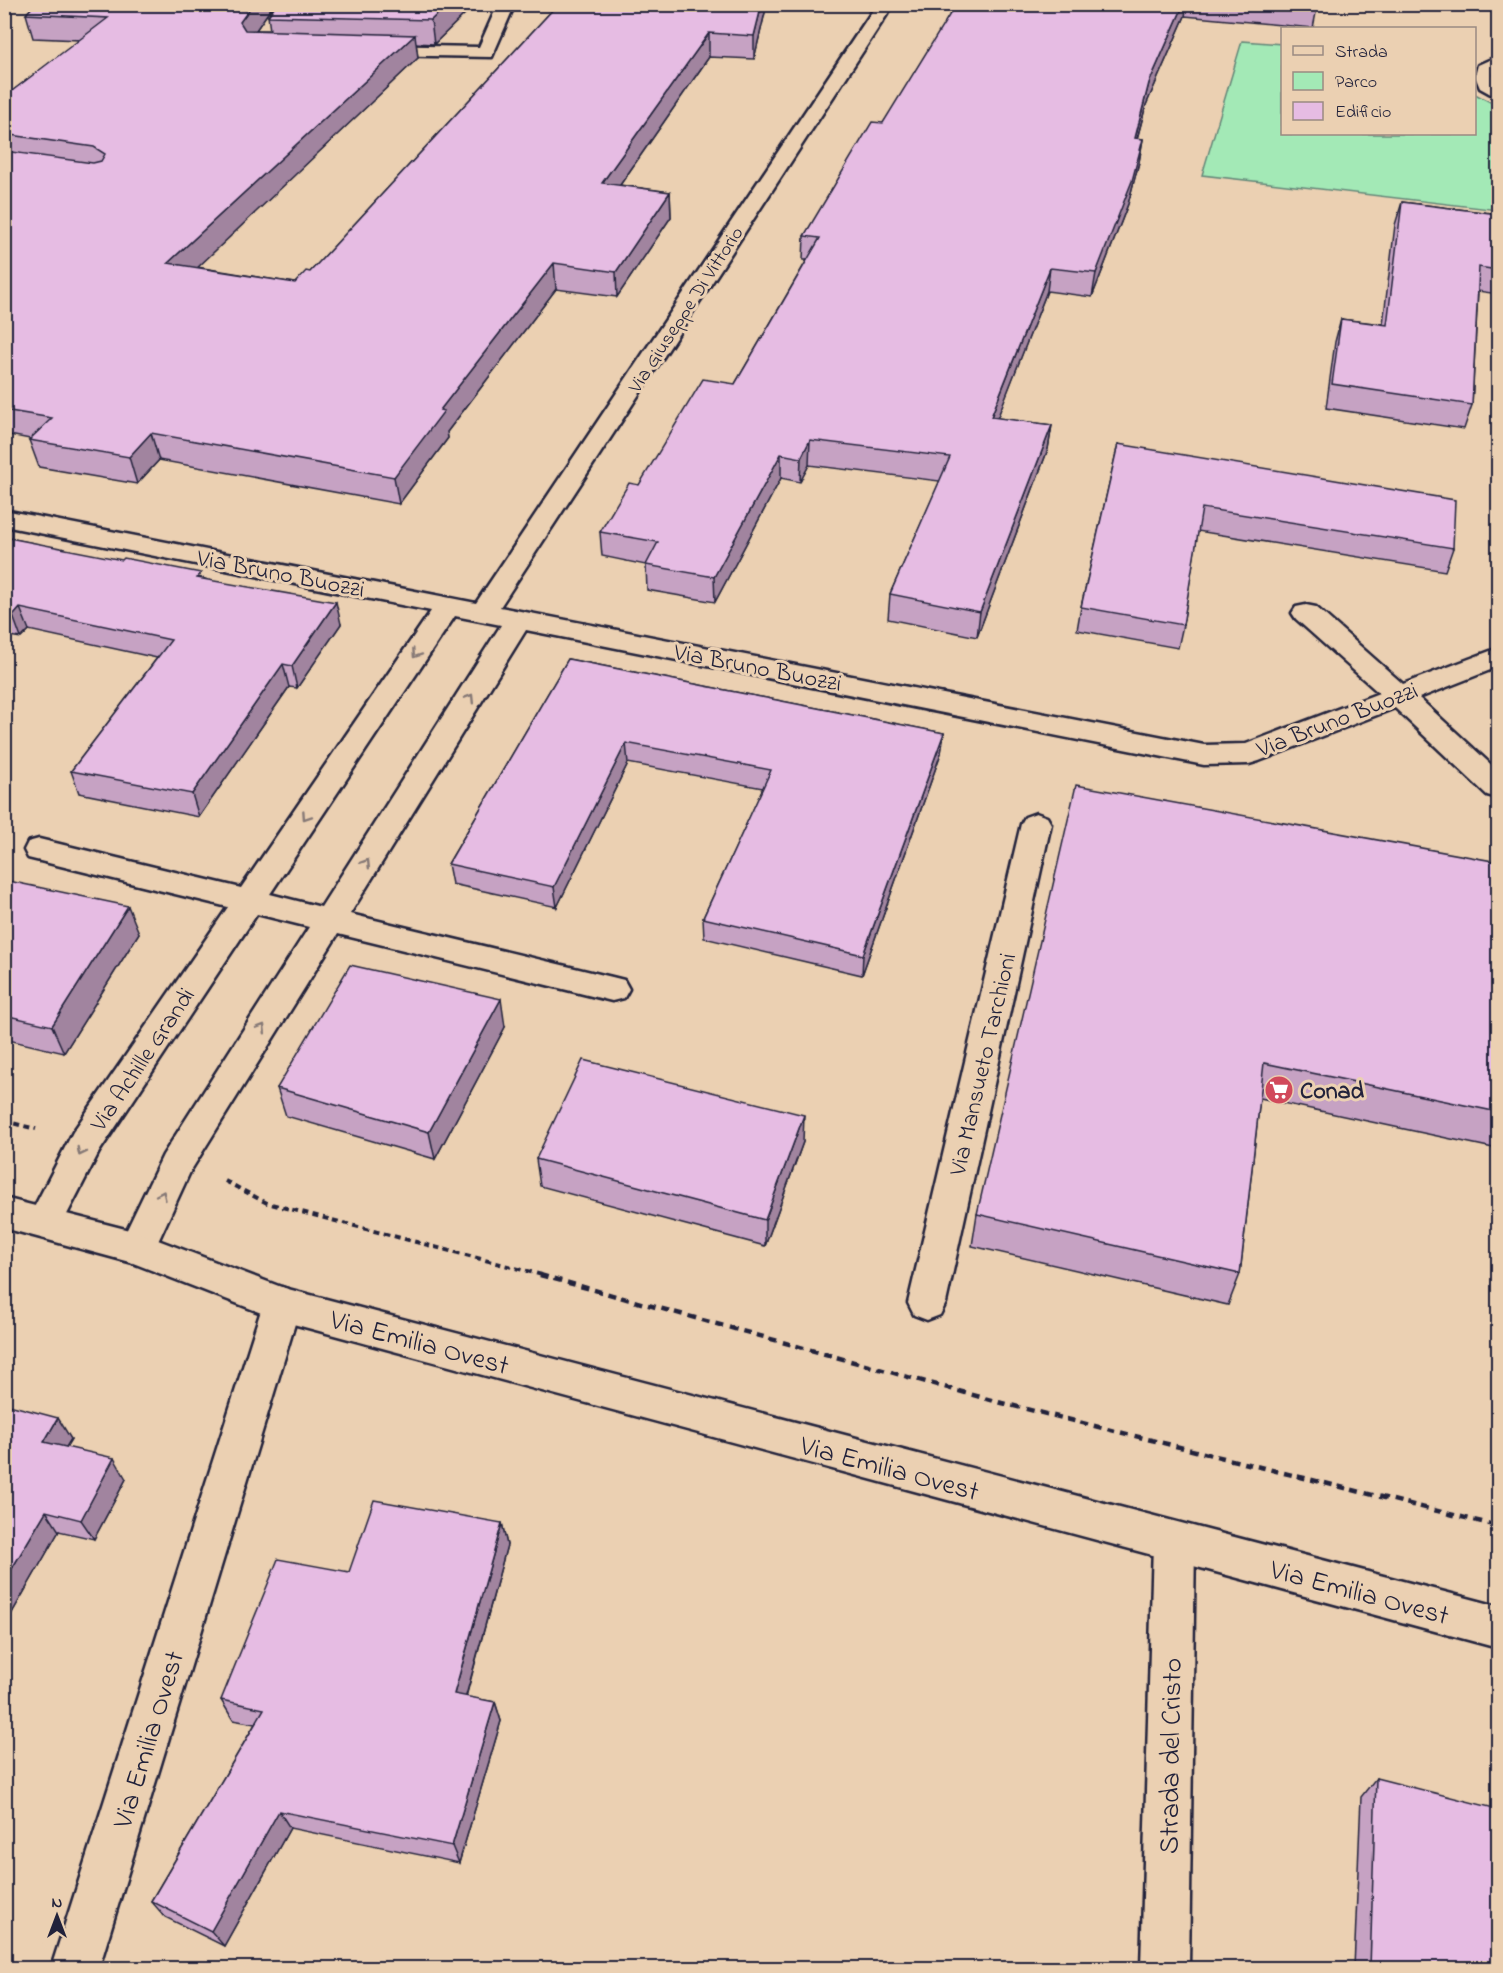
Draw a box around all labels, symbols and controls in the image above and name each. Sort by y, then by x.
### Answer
legend [1281,27,1476,135]
text: Strada [1335,40,1388,66]
text: Parco [1335,70,1377,96]
text: Edificio [1335,100,1391,126]
street label: Via Giuseppe Di Vittorio [622,221,752,400]
street label: Via Bruno Buozzi [193,542,367,609]
street label: Via Bruno Buozzi [670,636,844,703]
one-way arrow [412,648,423,659]
street label: Via Bruno Buozzi [1251,675,1424,768]
one-way arrow [462,694,474,704]
one-way arrow [302,810,314,820]
one-way arrow [359,859,370,870]
street label: Via Mansueto Tarchioni [942,950,1027,1180]
street label: Via Achille Grandi [82,981,205,1140]
one-way arrow [255,1024,267,1034]
supermarket icon: Conad [1263,1074,1295,1106]
place label: Conad [1300,1075,1364,1110]
one-way arrow [77,1146,88,1157]
one-way arrow [154,1190,166,1201]
street label: Via Emilia Ovest [324,1301,513,1388]
street label: Via Emilia Ovest [794,1427,983,1514]
street label: Via Emilia Ovest [1264,1551,1453,1638]
street label: Via Emilia Ovest [104,1646,197,1835]
street label: Strada del Cristo [1150,1658,1195,1855]
north arrow [27,1886,87,1946]
text: N [52,1891,63,1915]

